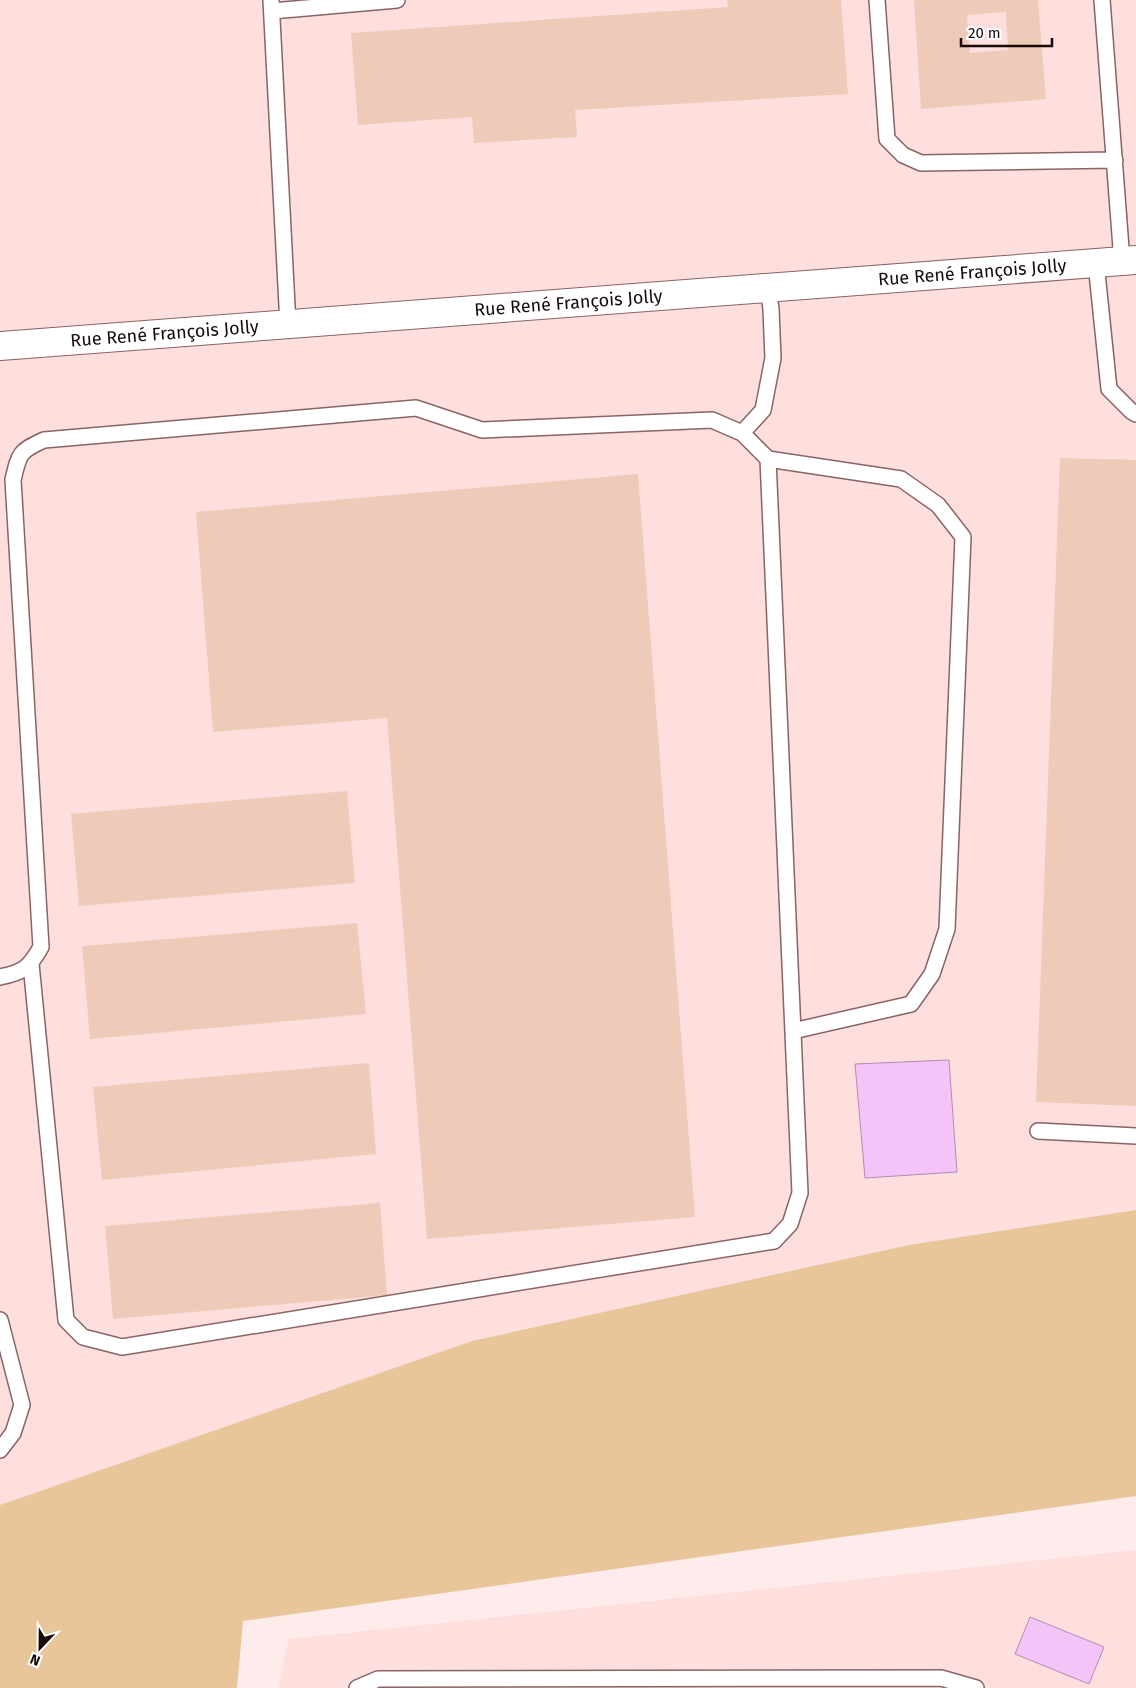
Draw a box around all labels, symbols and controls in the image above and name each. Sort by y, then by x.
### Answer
scale bar [961,15,1052,47]
text: 20 m [968,24,1001,42]
street label: Rue René François Jolly [877,254,1067,290]
street label: Rue René François Jolly [473,285,663,321]
street label: Rue René François Jolly [70,315,260,352]
north arrow [15,1623,65,1673]
text: N [28,1650,43,1669]

